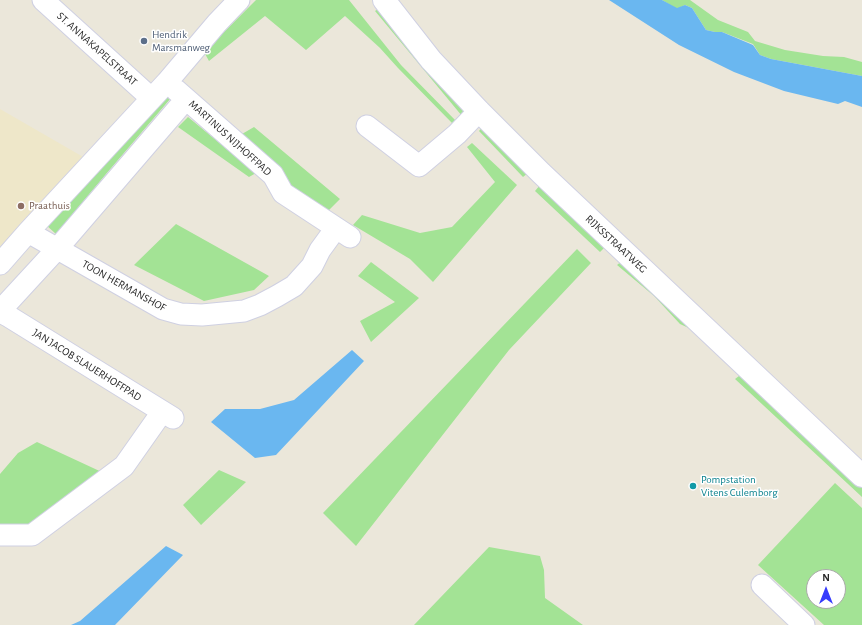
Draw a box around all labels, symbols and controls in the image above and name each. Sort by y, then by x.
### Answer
street label: ST. ANNAKAPELSTRAAT [54,9,140,89]
place label: Hendrik Marsmanweg [152,28,210,54]
marker: Hendrik Marsmanweg [139,36,149,46]
street label: MARTINUS NIJHOFFPAD [186,97,274,179]
place label: Praathuis [29,199,70,213]
marker: Praathuis [16,201,26,211]
street label: RIJKSSTRAATWEG [583,212,649,276]
street label: TOON HERMANSHOF [80,257,168,315]
street label: JAN JACOB SLAUERHOFFPAD [30,326,144,404]
place label: Pompstation Vitens Culemborg [701,473,777,499]
marker: Pompstation Vitens Culemborg [688,481,698,491]
north arrow [806,569,846,609]
text: N [822,572,830,583]

